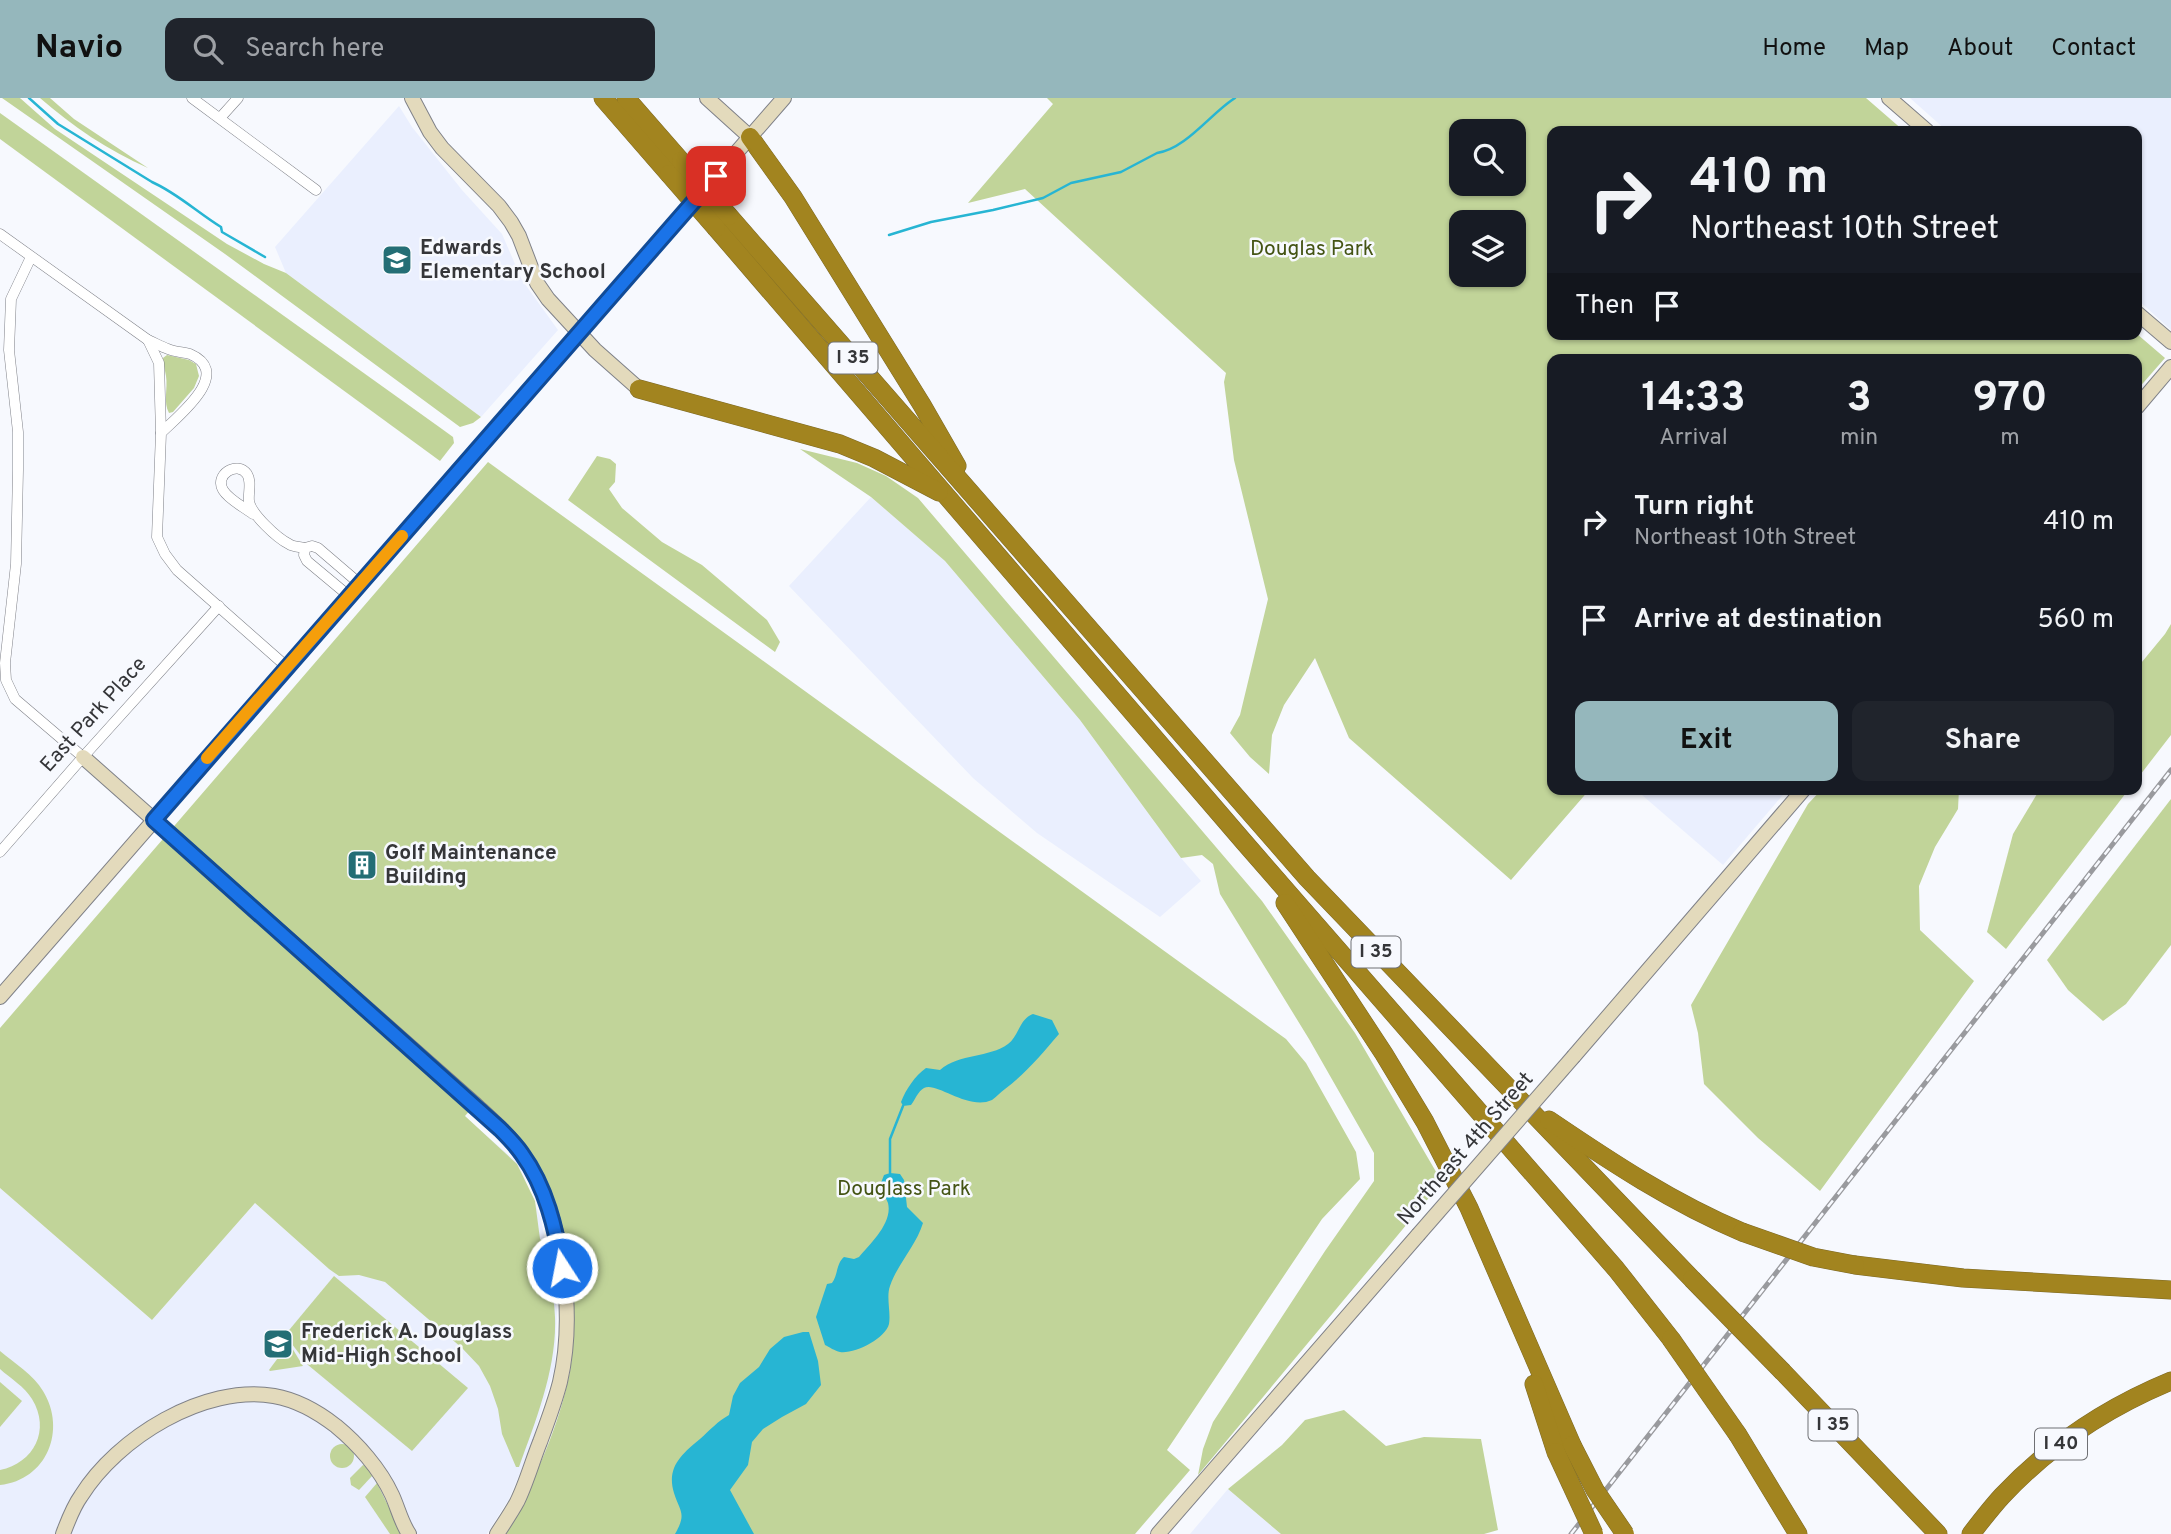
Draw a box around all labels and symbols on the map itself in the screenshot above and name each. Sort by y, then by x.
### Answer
pin [686,146,746,206]
place label: Edwards Elementary School [420,235,606,286]
park label: Douglas Park [1250,236,1374,263]
school or university icon: Edwards Elementary School [380,243,414,277]
road number: I 35 [828,342,878,374]
street label: East Park Place [35,652,153,778]
place label: Golf Maintenance Building [385,840,557,891]
building icon: Golf Maintenance Building [345,848,379,882]
road number: I 35 [1352,936,1400,968]
street label: Northeast 4th Street [1392,1067,1540,1231]
park label: Douglass Park [837,1176,971,1203]
position arrow [525,1231,599,1305]
place label: Frederick A. Douglass Mid-High School [301,1319,512,1370]
school or university icon: Frederick A. Douglass Mid-High School [261,1327,295,1361]
road number: I 35 [1808,1410,1857,1441]
road number: I 40 [2035,1428,2087,1460]

